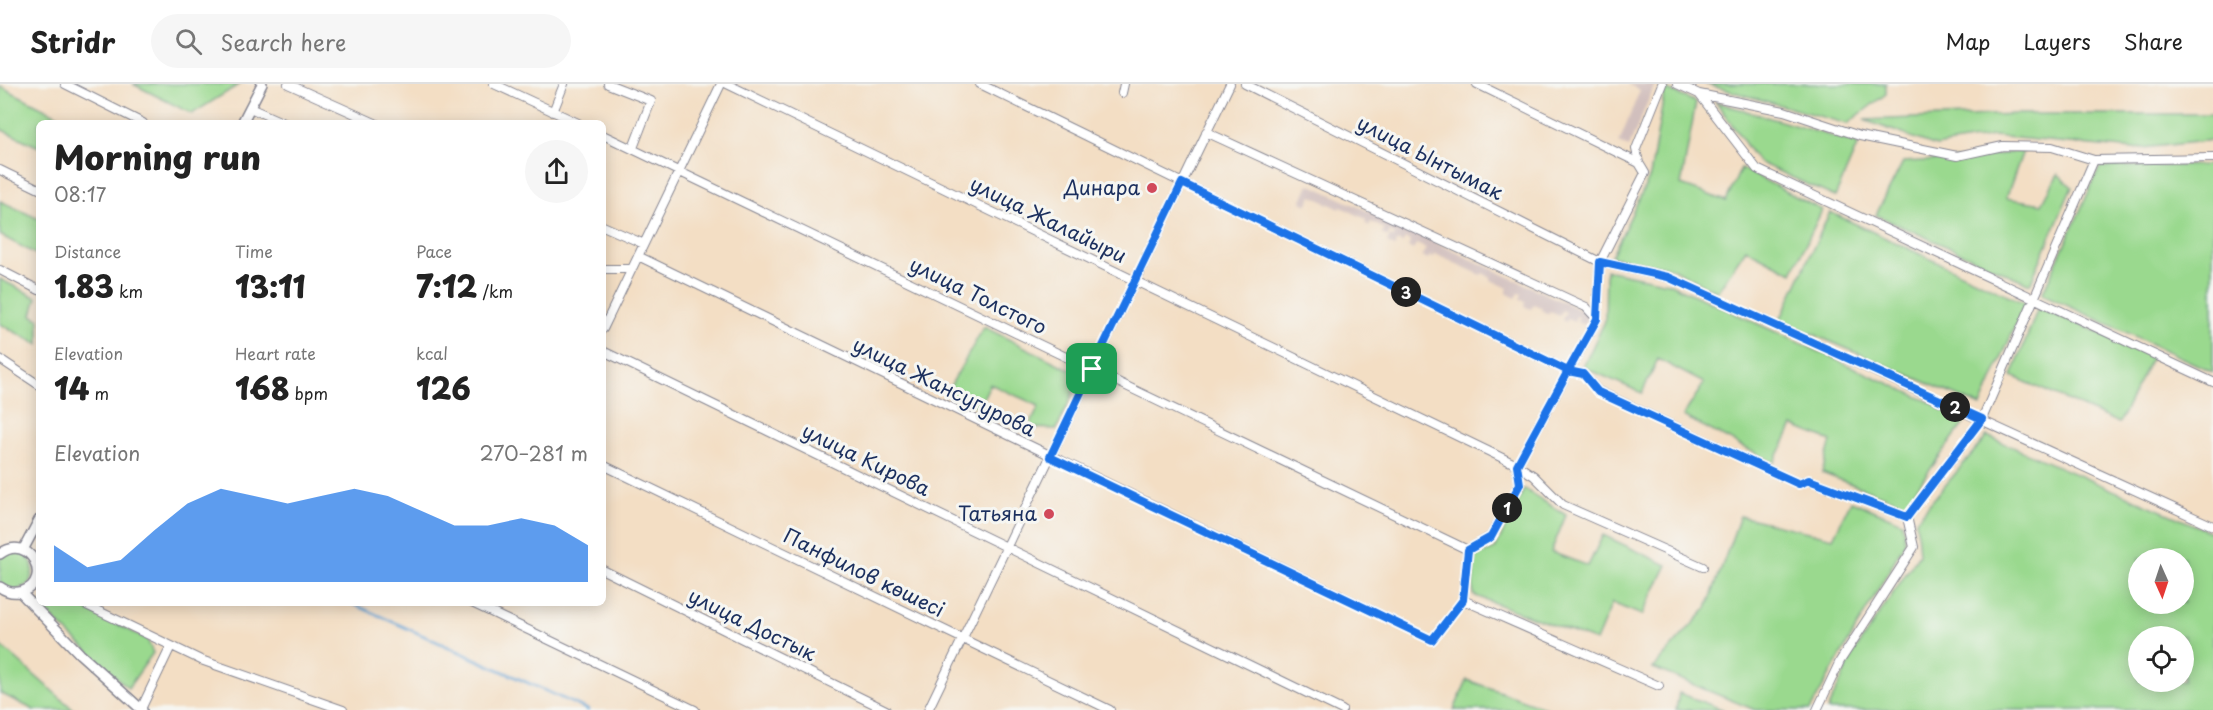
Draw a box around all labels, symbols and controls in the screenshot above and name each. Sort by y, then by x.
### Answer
search box [151,14,571,68]
text: Stridr [30,20,115,63]
icon: search [172,25,205,58]
text: Search here [220,25,346,58]
text: Map [1946,25,1990,57]
text: Layers [2023,25,2091,57]
text: Share [2124,25,2183,57]
street label: улица Ынтымак [1352,107,1509,207]
text: Morning run [54,131,261,181]
button: share [525,140,588,203]
street label: улица Жалайыри [965,168,1132,270]
place label: Динара [1063,172,1140,202]
text: 08:17 [54,179,106,209]
marker: Динара [1145,181,1159,195]
text: Distance [54,239,121,263]
text: Time [235,239,273,263]
text: Pace [416,239,452,263]
street label: улица Толстого [905,249,1052,341]
text: 1.83 [54,263,114,308]
text: 13:11 [235,263,306,308]
text: 7:12 [416,263,477,308]
pin: 3 [1391,277,1421,307]
text: km [114,279,143,303]
text: /km [477,279,513,303]
text: 3 [1401,280,1411,304]
street label: улица Жансугурова [848,329,1042,444]
text: Elevation [54,341,123,365]
text: Heart rate [235,341,316,365]
text: kcal [416,341,448,365]
pin [1066,343,1117,394]
icon: arrive [1075,352,1108,385]
text: 14 [54,365,89,410]
text: 168 [235,365,290,410]
text: 126 [416,365,471,410]
text: m [89,381,109,405]
text: bpm [290,381,328,405]
pin: 2 [1940,392,1970,422]
text: 2 [1949,395,1961,419]
street label: улица Кирова [797,415,936,503]
text: Elevation [54,438,140,468]
text: 270–281 m [479,438,588,468]
pin: 1 [1492,493,1522,523]
text: 1 [1503,496,1511,520]
place label: Татьяна [958,498,1038,528]
marker: Татьяна [1042,507,1056,521]
street label: Панфилов көшесі [779,520,950,624]
north arrow [2128,548,2194,614]
map controls [2128,548,2194,692]
street label: улица Достык [683,580,822,668]
button: locate [2128,626,2194,692]

